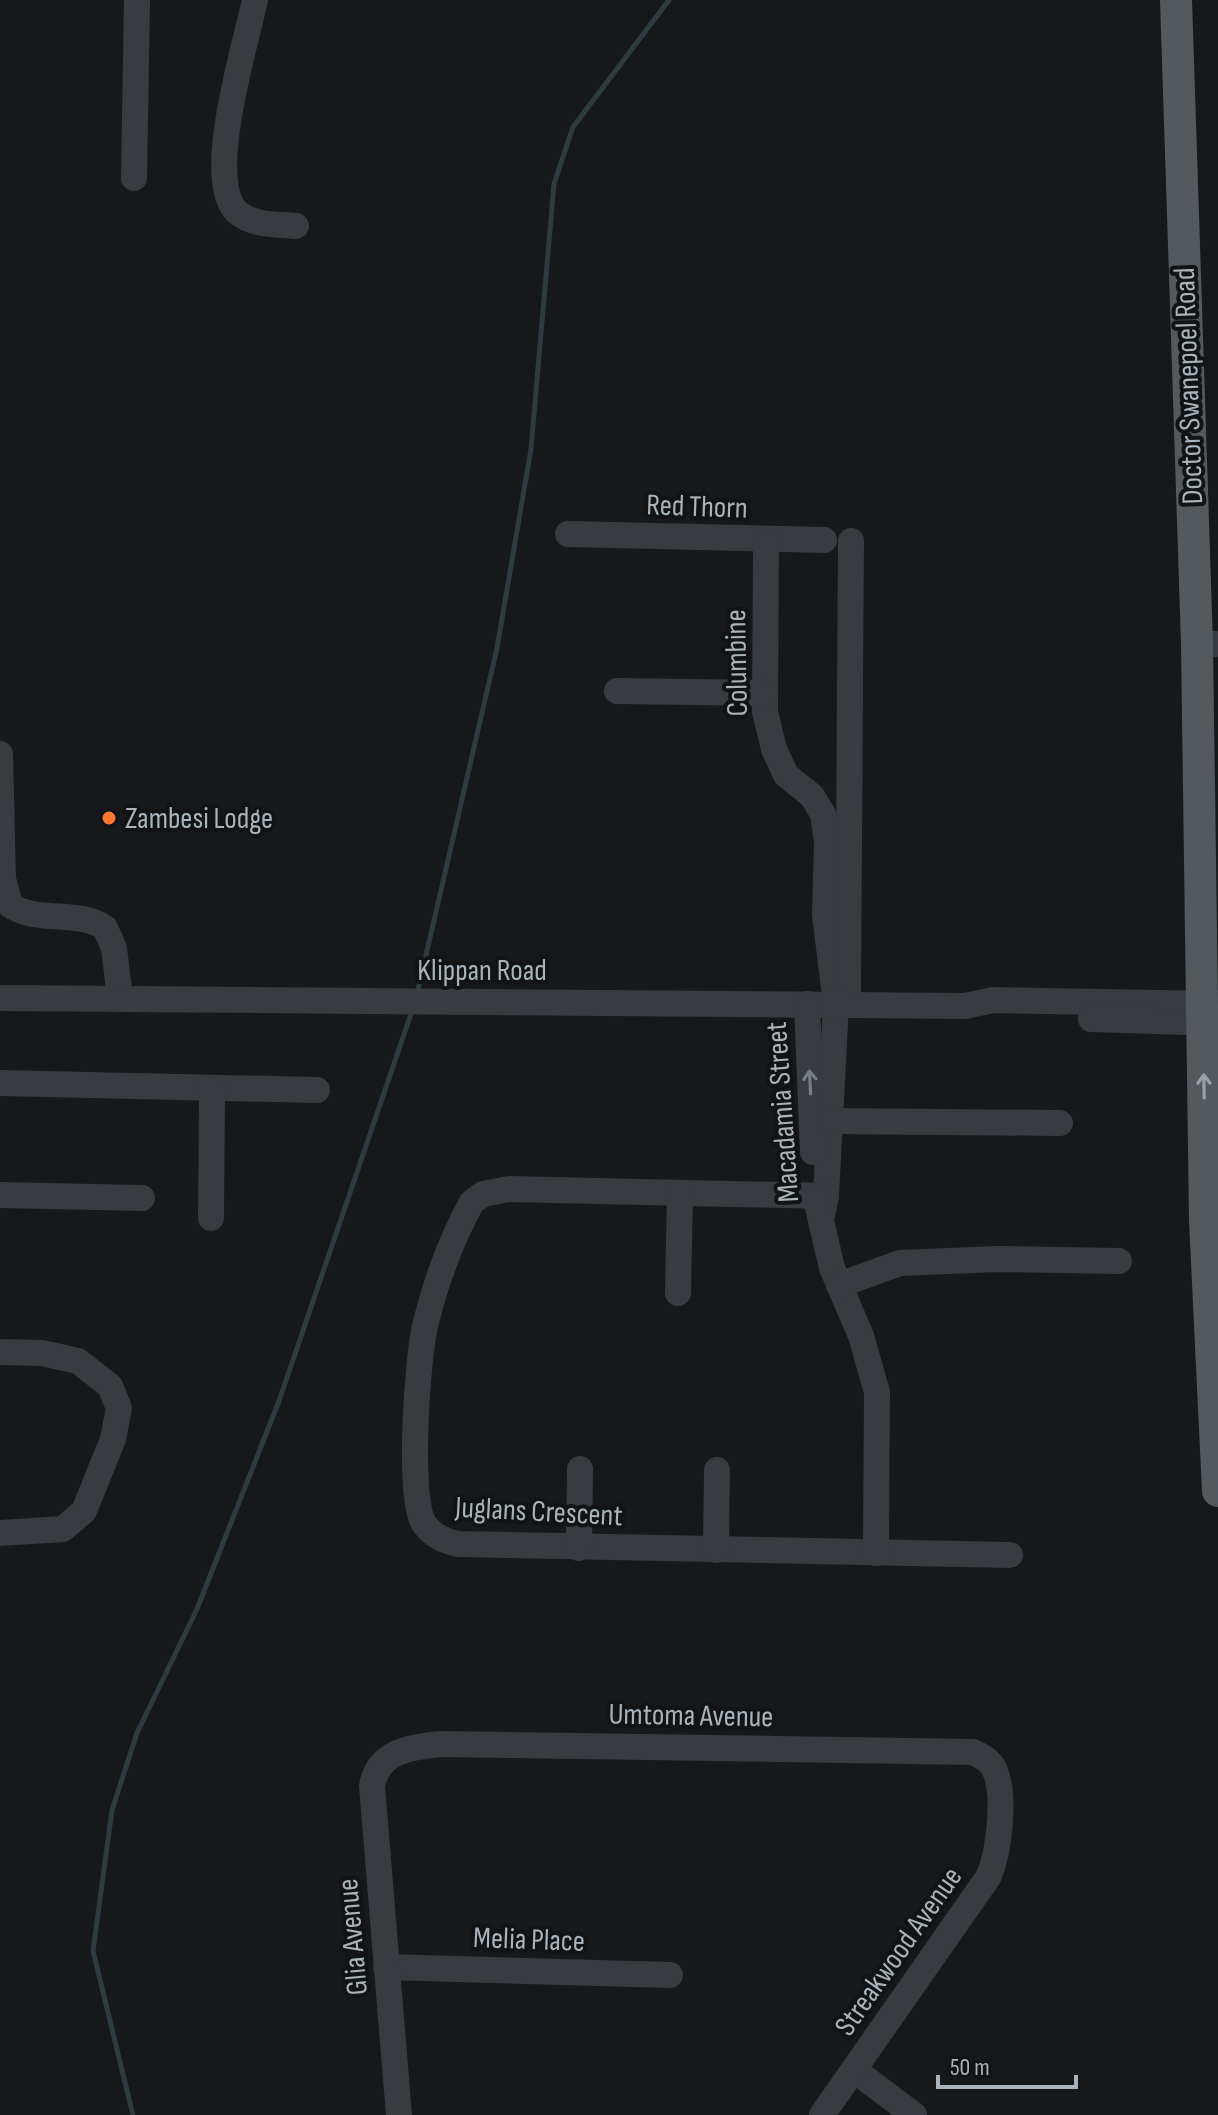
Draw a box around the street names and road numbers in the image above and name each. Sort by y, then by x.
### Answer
street label: Doctor Swanepoel Road [1167,267,1211,505]
street label: Red Thorn [646,487,748,527]
street label: Columbine [718,609,756,717]
street label: Klippan Road [417,953,547,989]
street label: Macadamia Street [759,1020,807,1203]
street label: Juglans Crescent [453,1490,624,1534]
street label: Umtoma Avenue [608,1697,774,1735]
street label: Streakwood Avenue [827,1860,970,2043]
street label: Glia Avenue [330,1877,376,1997]
street label: Melia Place [473,1920,585,1960]

